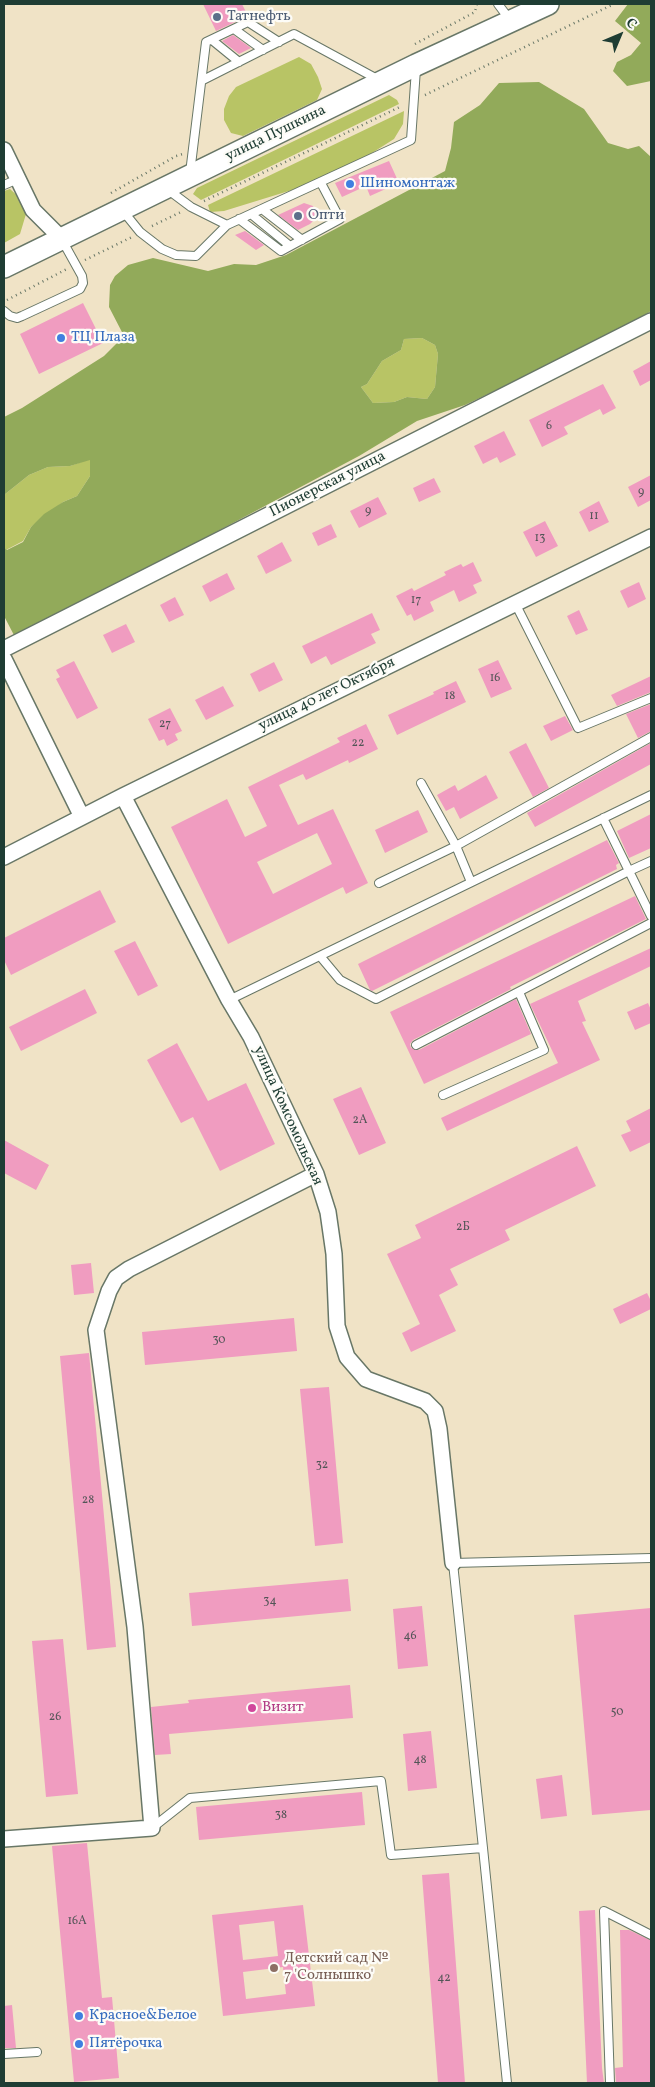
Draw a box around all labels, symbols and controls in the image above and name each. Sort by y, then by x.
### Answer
place label: Татнефть [227,8,291,26]
north arrow [595,10,645,60]
marker: Татнефть [211,11,223,23]
text: С [621,14,641,34]
street label: улица Пушкина [223,102,329,166]
place label: Шиномонтаж [360,175,455,193]
marker: Шиномонтаж [344,178,356,190]
place label: Опти [308,207,344,225]
marker: Опти [292,210,304,222]
place label: ТЦ Плаза [71,329,135,347]
marker: ТЦ Плаза [55,332,67,344]
house number: 6 [546,420,552,434]
street label: Пионерская улица [267,448,389,522]
house number: 9 [638,486,644,500]
house number: 9 [365,505,371,519]
house number: 11 [589,510,599,524]
house number: 13 [535,532,545,546]
house number: 17 [411,594,421,608]
street label: улица 40 лет Октября [256,654,398,736]
house number: 16 [490,672,500,686]
house number: 18 [445,690,455,704]
house number: 27 [159,718,171,732]
house number: 22 [352,737,364,751]
street label: улица Комсомольская [248,1044,326,1188]
house number: 2А [353,1114,367,1128]
house number: 2Б [456,1221,470,1235]
house number: 30 [212,1334,226,1348]
house number: 32 [316,1459,328,1473]
house number: 28 [82,1494,94,1508]
house number: 34 [263,1595,277,1609]
house number: 46 [403,1630,417,1644]
place label: Визит [262,1699,304,1717]
marker: Визит [246,1702,258,1714]
house number: 50 [611,1706,623,1720]
house number: 26 [49,1711,61,1725]
house number: 48 [413,1754,427,1768]
house number: 38 [275,1809,287,1823]
house number: 16А [67,1915,87,1929]
place label: Детский сад № 7 'Солнышко' [284,1950,389,1985]
marker: Детский сад № 7 'Солнышко' [268,1962,280,1974]
house number: 42 [437,1972,451,1986]
place label: Красное&Белое [89,2007,197,2025]
marker: Красное&Белое [73,2010,85,2022]
place label: Пятёрочка [89,2035,163,2053]
marker: Пятёрочка [73,2038,85,2050]

